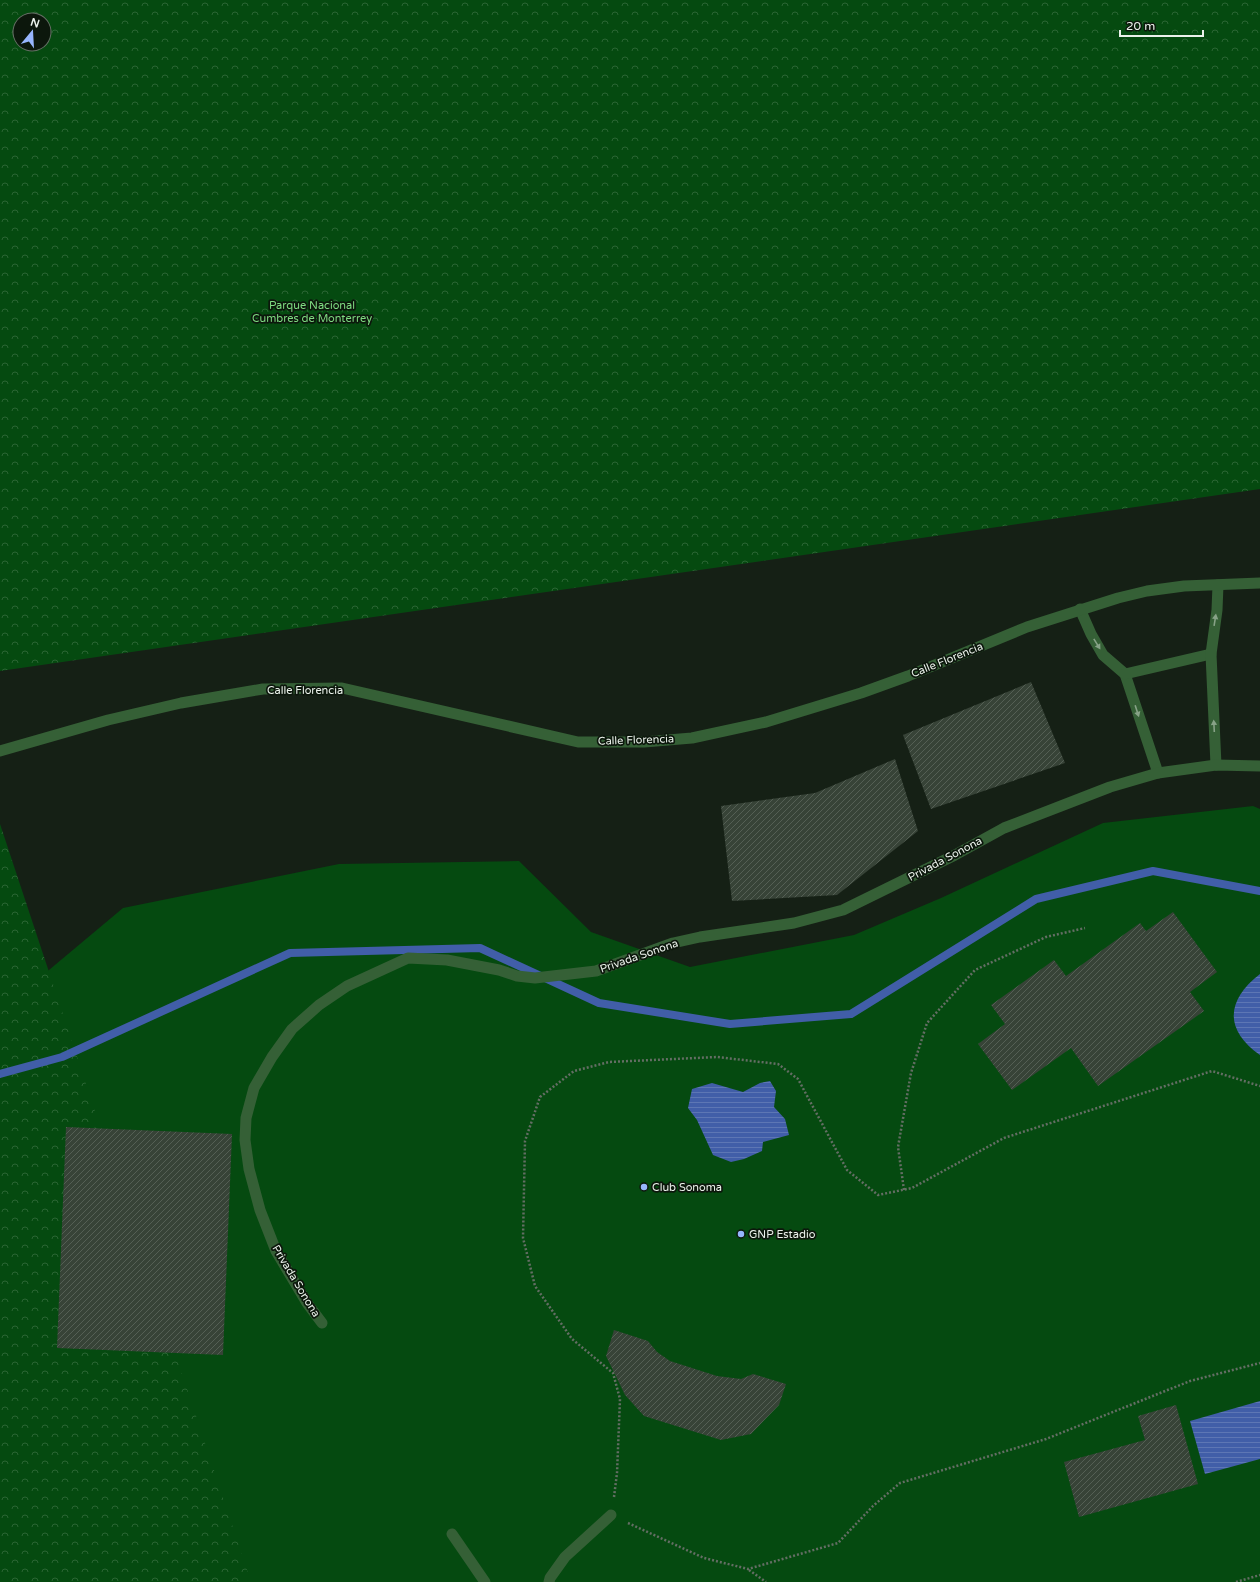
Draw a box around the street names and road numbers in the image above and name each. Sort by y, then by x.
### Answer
street label: Calle Florencia [909,640,985,680]
street label: Calle Florencia [267,684,343,697]
street label: Calle Florencia [598,732,674,748]
street label: Privada Sonona [906,834,984,884]
street label: Privada Sonona [598,937,680,975]
street label: Privada Sonona [269,1243,323,1319]

